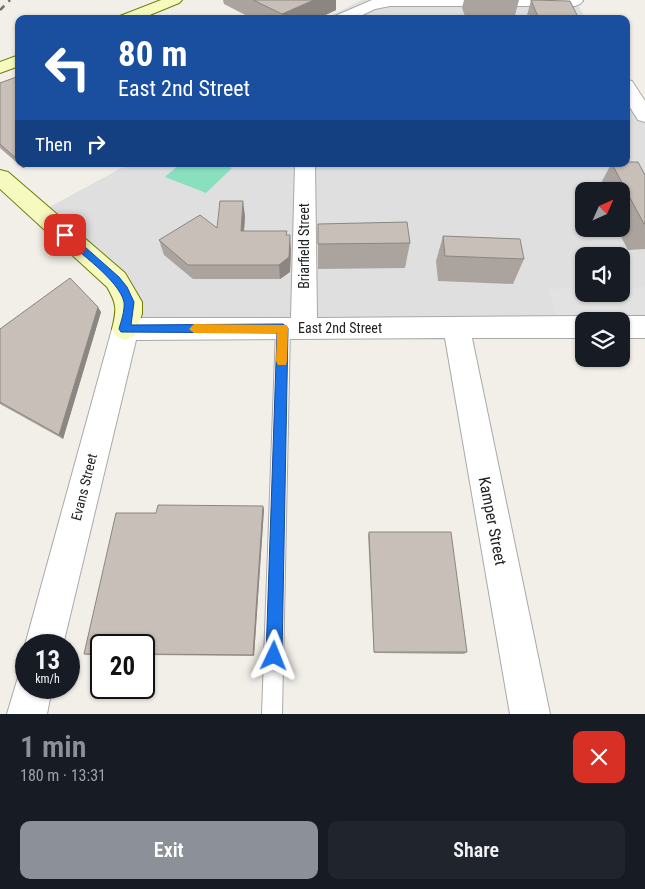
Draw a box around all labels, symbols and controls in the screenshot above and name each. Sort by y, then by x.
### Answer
text: 80 m [118,34,187,75]
icon: left [35,35,100,100]
text: East 2nd Street [118,76,250,101]
icon: right [82,130,110,158]
text: Then [35,133,72,156]
north arrow [575,182,630,238]
map controls [575,182,630,367]
street label: Briarfield Street [296,203,312,289]
pin [44,214,86,256]
icon: arrive [51,221,79,249]
button: sound [575,247,630,302]
button: layers [575,312,630,367]
street label: East 2nd Street [298,320,382,336]
street label: Evans Street [68,452,100,522]
street label: Kamper Street [475,475,510,567]
position arrow [247,629,299,681]
speed limit sign: 20 [90,634,155,699]
text: 13 [35,646,60,675]
text: km/h [35,672,60,686]
text: 1 min [20,729,86,764]
button: close [573,731,625,783]
text: 180 m · 13:31 [20,766,106,785]
button: Exit [20,821,318,879]
button: Share [328,821,625,879]

